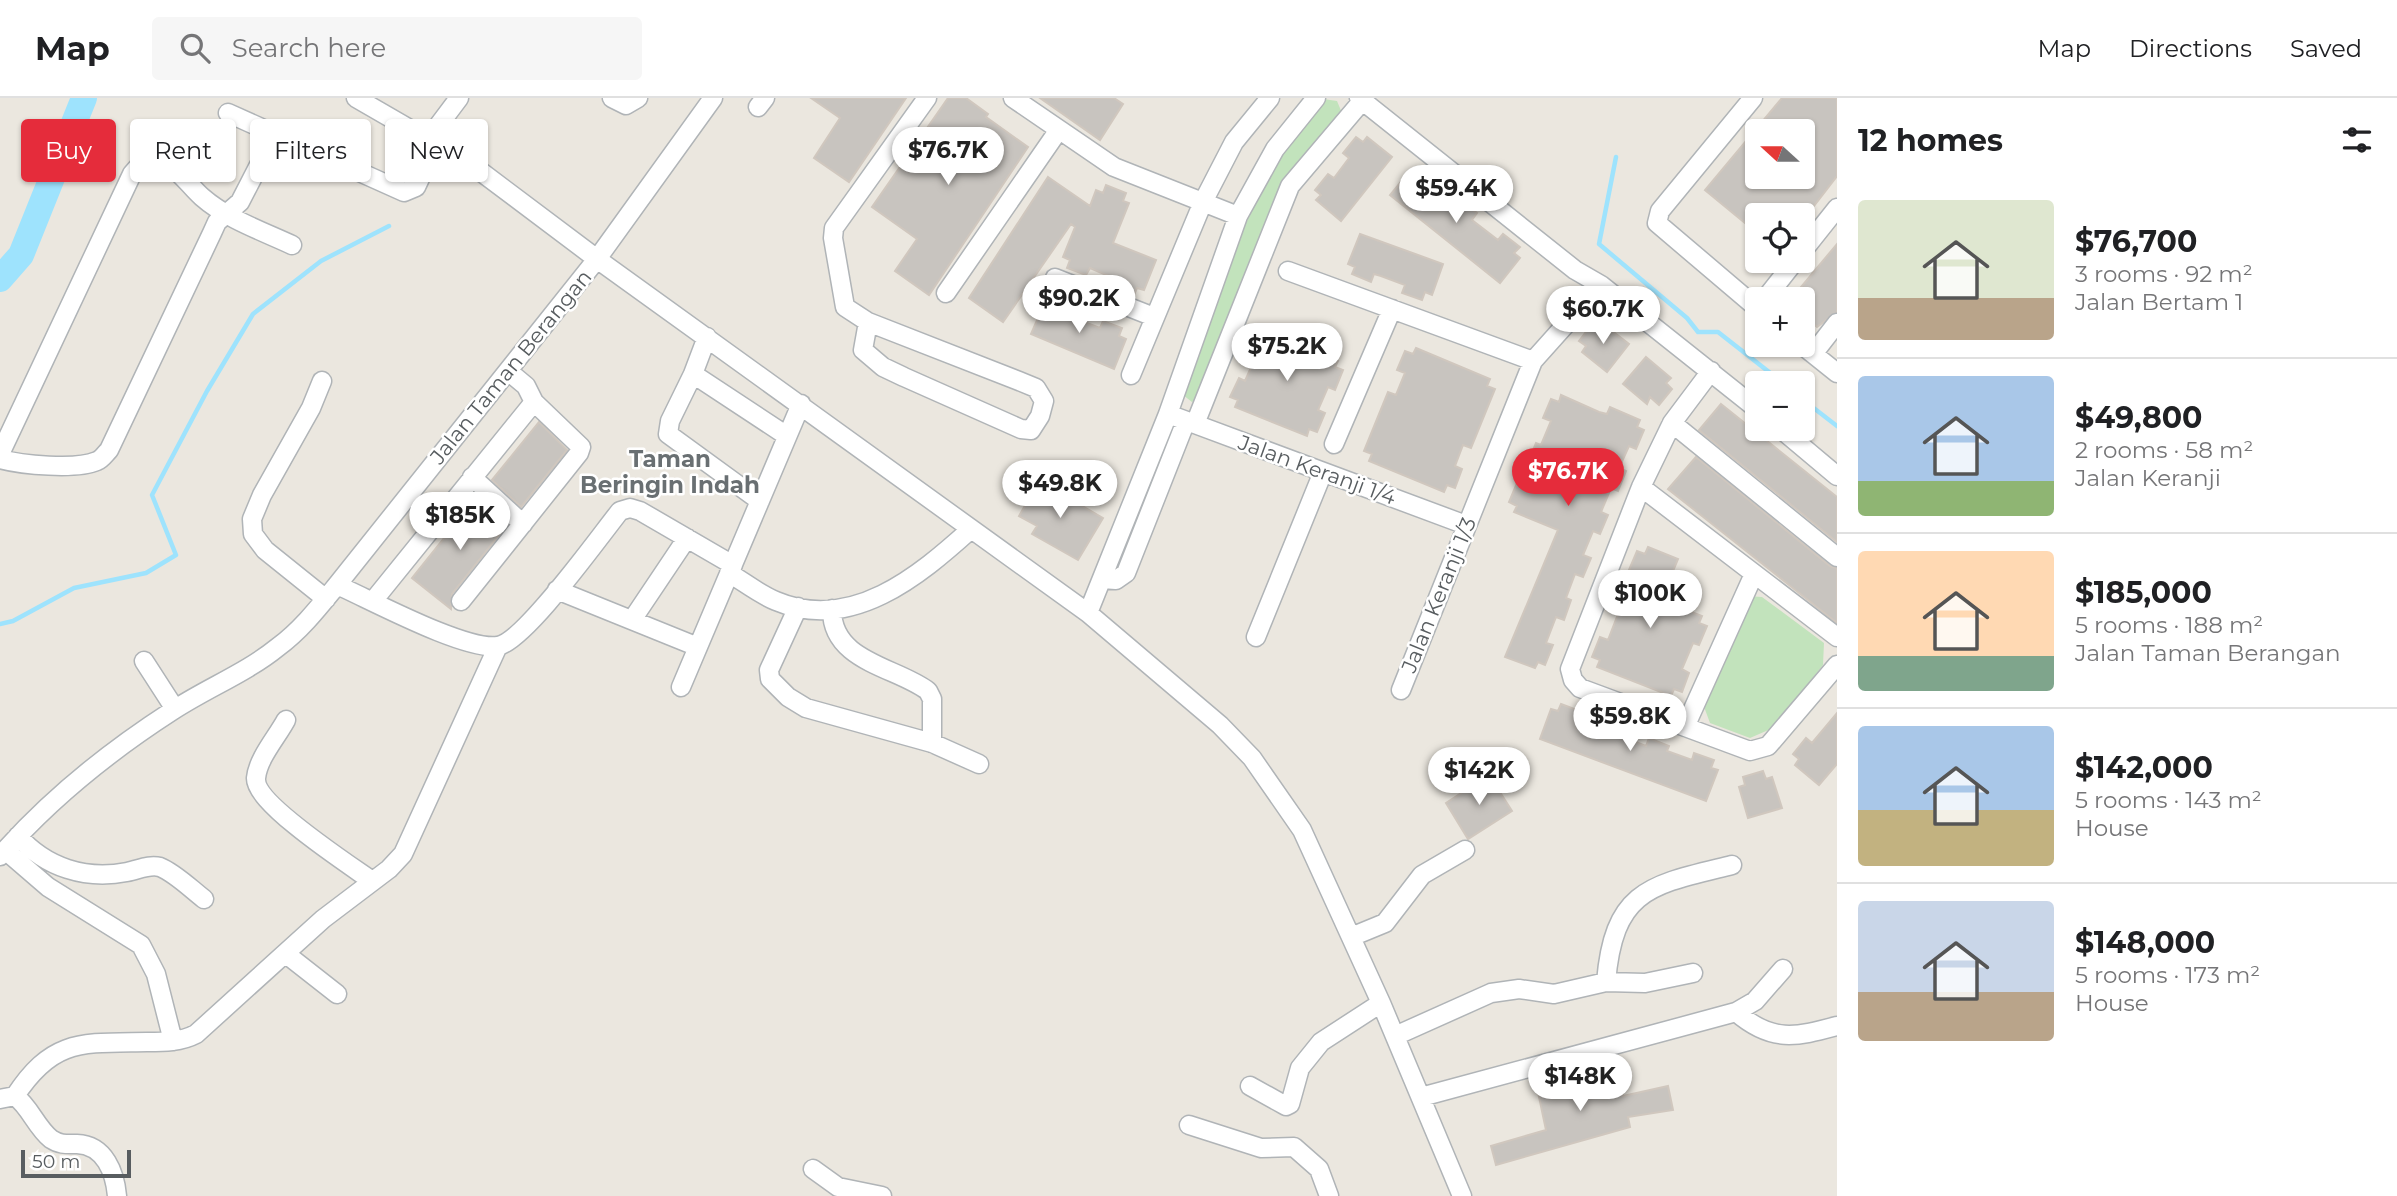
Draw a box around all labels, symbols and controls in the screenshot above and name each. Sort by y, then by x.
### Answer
search box [152,17,642,80]
text: Map [35,28,110,68]
icon: search [176,29,214,67]
text: Search here [232,32,386,64]
text: Map [2038,34,2091,63]
text: Directions [2129,34,2252,63]
text: Saved [2290,34,2362,63]
chip: Buy [21,119,116,182]
chip: Rent [130,119,236,182]
chip: Filters [250,119,371,182]
chip: New [385,119,488,182]
north arrow [1745,119,1815,189]
map controls [1745,119,1815,441]
icon: filters [2338,121,2376,159]
text: 12 homes [1858,122,2003,159]
pin: $76.7K [891,127,1005,187]
text: $76.7K [908,136,988,164]
pin: $59.4K [1399,166,1513,225]
text: $59.4K [1415,174,1497,202]
button: locate [1745,203,1815,273]
text: $76,700 [2075,223,2197,260]
icon: home [1914,228,1998,312]
text: 3 rooms · 92 m² [2075,260,2253,288]
street label: Jalan Taman Berangan [424,265,597,470]
pin: $90.2K [1022,275,1136,335]
text: $90.2K [1038,284,1120,312]
pin: $60.7K [1546,286,1660,346]
button: + [1745,287,1815,357]
text: Jalan Bertam 1 [2075,288,2243,316]
text: $60.7K [1562,295,1644,323]
pin: $75.2K [1230,324,1344,383]
text: $75.2K [1248,332,1326,360]
button: − [1745,371,1815,441]
text: $49,800 [2075,399,2202,436]
icon: home [1914,404,1998,488]
street label: Jalan Keranji 1/4 [1234,429,1399,510]
text: 2 rooms · 58 m² [2075,436,2253,464]
district label: Taman Beringin Indah [580,445,760,499]
pin: $76.7K [1511,448,1625,508]
text: $76.7K [1528,457,1608,485]
pin: $49.8K [1003,460,1117,520]
text: Jalan Keranji [2075,464,2221,492]
text: $49.8K [1018,469,1102,497]
pin: $185K [411,492,509,552]
text: $185K [425,501,495,529]
street label: Jalan Keranji 1/3 [1396,514,1481,677]
pin: $100K [1601,570,1699,630]
text: $185,000 [2075,574,2212,611]
text: $100K [1614,579,1686,607]
icon: home [1914,579,1998,663]
text: 5 rooms · 188 m² [2075,611,2263,639]
text: Jalan Taman Berangan [2075,639,2341,667]
pin: $59.8K [1573,694,1687,753]
text: $59.8K [1589,702,1671,730]
pin: $142K [1430,748,1528,807]
text: $142,000 [2075,749,2213,786]
icon: home [1914,754,1998,838]
text: $142K [1444,756,1514,784]
text: 5 rooms · 143 m² [2075,786,2262,814]
text: House [2075,814,2149,842]
text: $148,000 [2075,924,2215,961]
icon: home [1914,929,1998,1013]
text: 5 rooms · 173 m² [2075,961,2260,989]
text: House [2075,989,2149,1017]
pin: $148K [1531,1054,1629,1113]
text: $148K [1544,1062,1616,1090]
scale bar [21,1147,131,1179]
text: 50 m [32,1150,80,1173]

